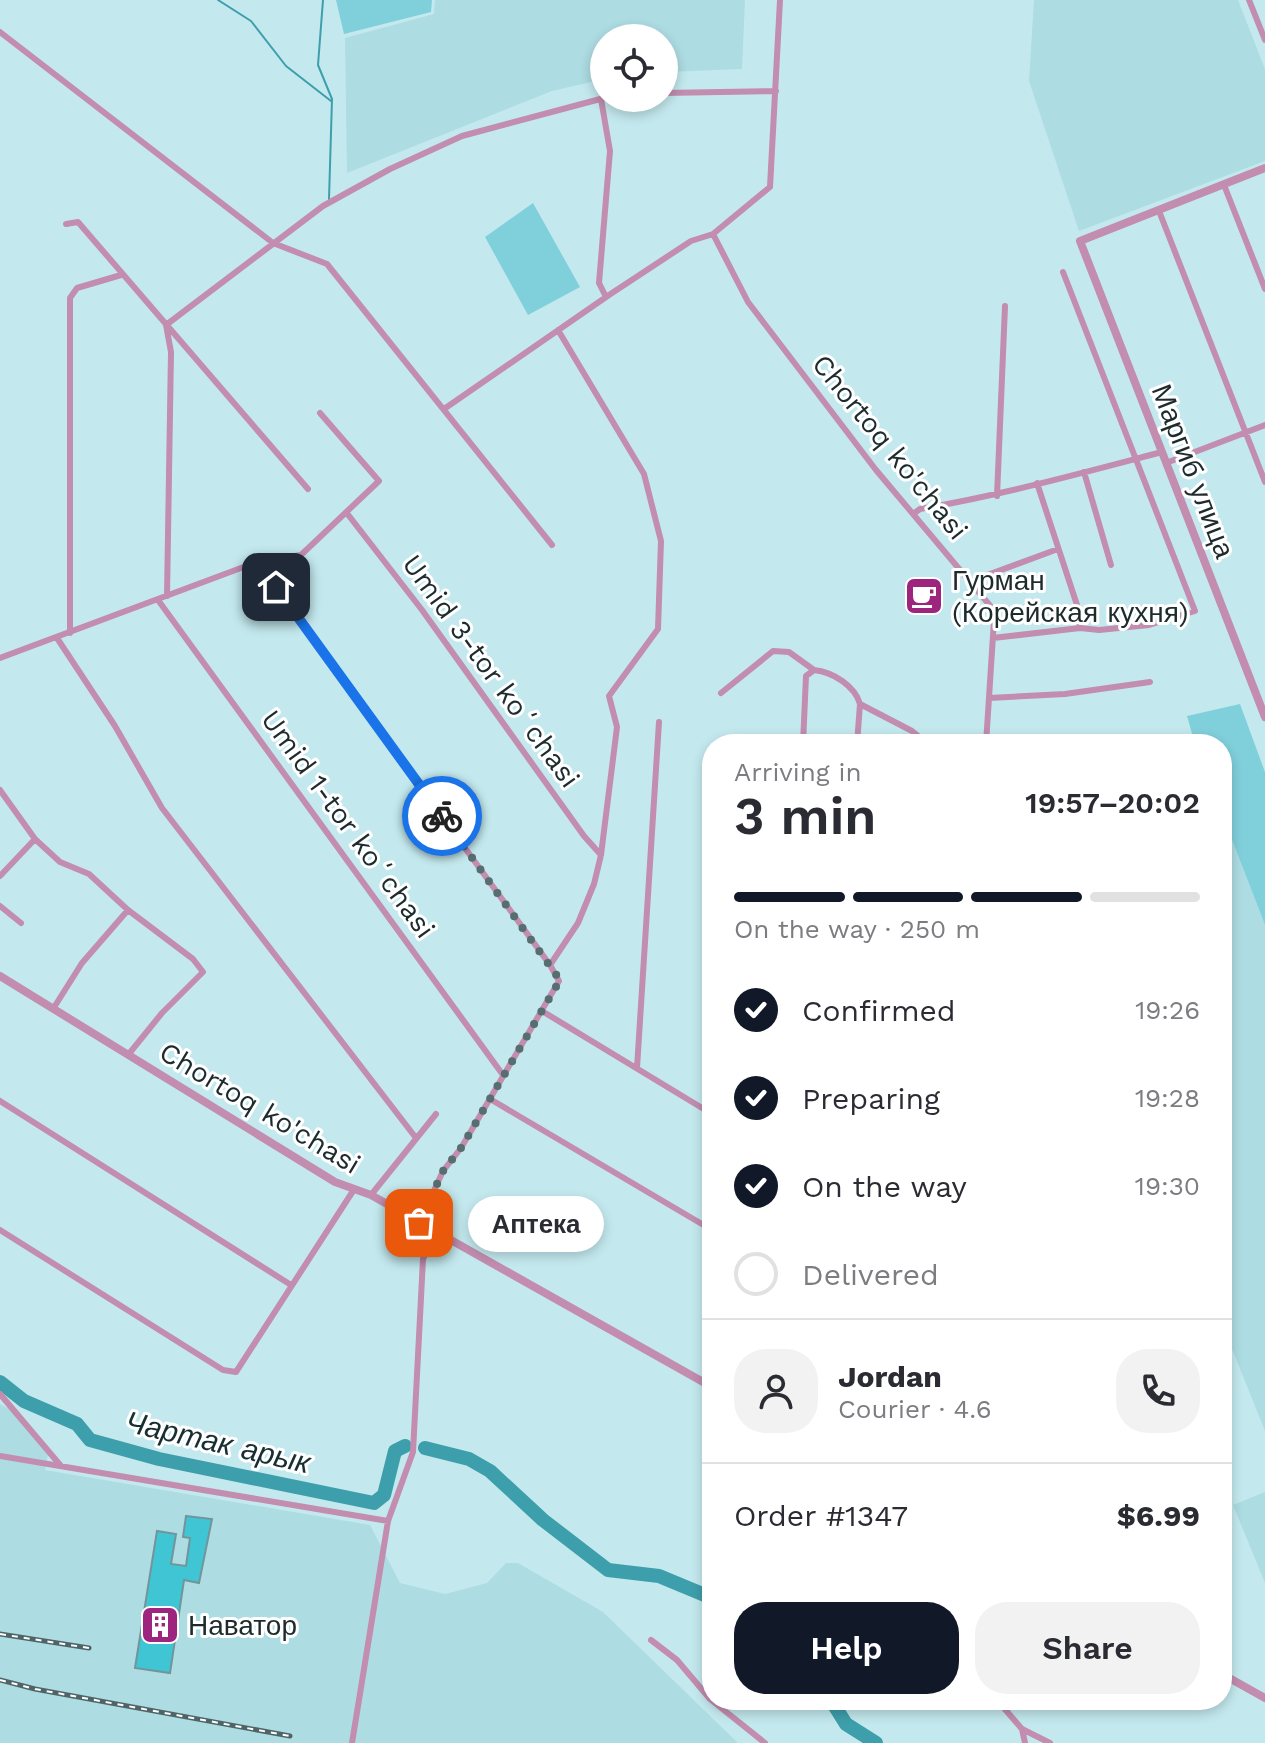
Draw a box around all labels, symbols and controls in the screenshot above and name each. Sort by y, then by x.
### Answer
map controls [590,24,678,112]
button: locate [590,24,678,112]
street label: Chortoq ko'chasi [805,348,975,546]
street label: Маргиб улица [1145,380,1241,563]
street label: Umid 3-tor koʻchasi [395,548,587,794]
pin [242,553,310,621]
place label: Гурман (Корейская кухня) [952,564,1189,629]
icon: home [254,565,298,609]
cafe icon: Гурман (Корейская кухня) [903,575,945,617]
street label: Umid 1-tor koʻchasi [254,704,442,944]
text: Arriving in [734,757,862,787]
courier [402,776,482,856]
text: 19:57–20:02 [1025,785,1200,820]
text: 3 min [734,786,877,847]
icon: bike [420,794,464,838]
text: On the way · 250 m [734,914,980,944]
icon: check [734,988,778,1032]
text: Confirmed [802,993,956,1028]
text: 19:26 [1135,995,1200,1025]
street label: Chortoq ko'chasi [154,1035,366,1181]
icon: check [734,1076,778,1120]
text: Preparing [802,1081,940,1116]
text: 19:28 [1135,1083,1200,1113]
icon: check [734,1164,778,1208]
text: On the way [802,1169,967,1204]
text: 19:30 [1135,1171,1200,1201]
pin [385,1189,453,1257]
callout: Аптека [467,1195,603,1251]
icon: bag [397,1201,441,1245]
text: Аптека [491,1209,581,1239]
text: Delivered [802,1257,939,1292]
button: person [734,1349,818,1433]
button: phone [1116,1349,1200,1433]
text: Jordan [838,1359,942,1394]
text: Courier · 4.6 [838,1394,992,1424]
water label: Чартак арык [122,1404,316,1481]
text: Order #1347 [734,1498,908,1533]
text: $6.99 [1117,1498,1200,1533]
button: Help [734,1602,959,1694]
button: Share [975,1602,1200,1694]
building icon: Наватор [139,1604,181,1646]
place label: Наватор [188,1609,297,1642]

